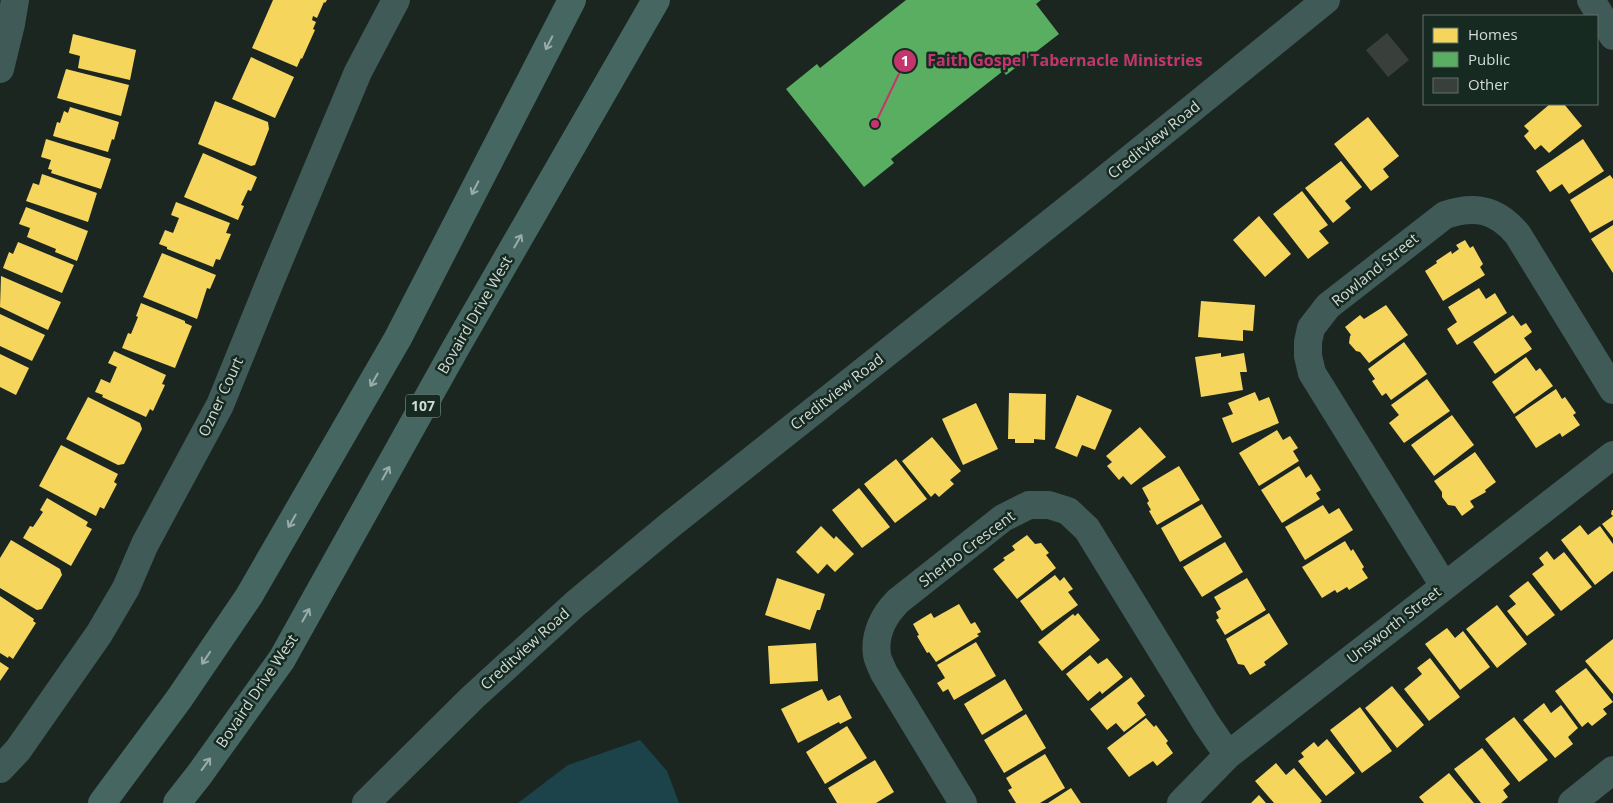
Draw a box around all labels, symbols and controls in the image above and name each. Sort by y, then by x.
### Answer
legend [1423,15,1598,105]
text: Homes [1468,24,1518,44]
one-way arrow [544,36,554,51]
callout: Faith Gospel Tabernacle Ministries [892,45,1213,76]
text: Faith Gospel Tabernacle Ministries [927,49,1203,71]
text: Public [1468,49,1510,69]
text: 1 [901,50,909,70]
text: Other [1468,74,1509,94]
street label: Creditview Road [1103,96,1204,183]
one-way arrow [470,180,479,195]
street label: Rowland Street [1327,228,1422,310]
one-way arrow [513,233,523,248]
street label: Bovaird Drive West [432,252,516,377]
street label: Creditview Road [786,348,887,434]
street label: Ozner Court [193,354,247,440]
one-way arrow [368,372,378,386]
road number: 107 [406,394,440,418]
one-way arrow [381,467,391,481]
street label: Sherbo Crescent [914,505,1018,591]
one-way arrow [287,513,297,527]
street label: Unsworth Street [1342,581,1445,667]
street label: Creditview Road [476,603,573,694]
one-way arrow [302,608,312,623]
street label: Bovaird Drive West [211,630,302,751]
one-way arrow [201,651,211,665]
one-way arrow [201,758,211,772]

